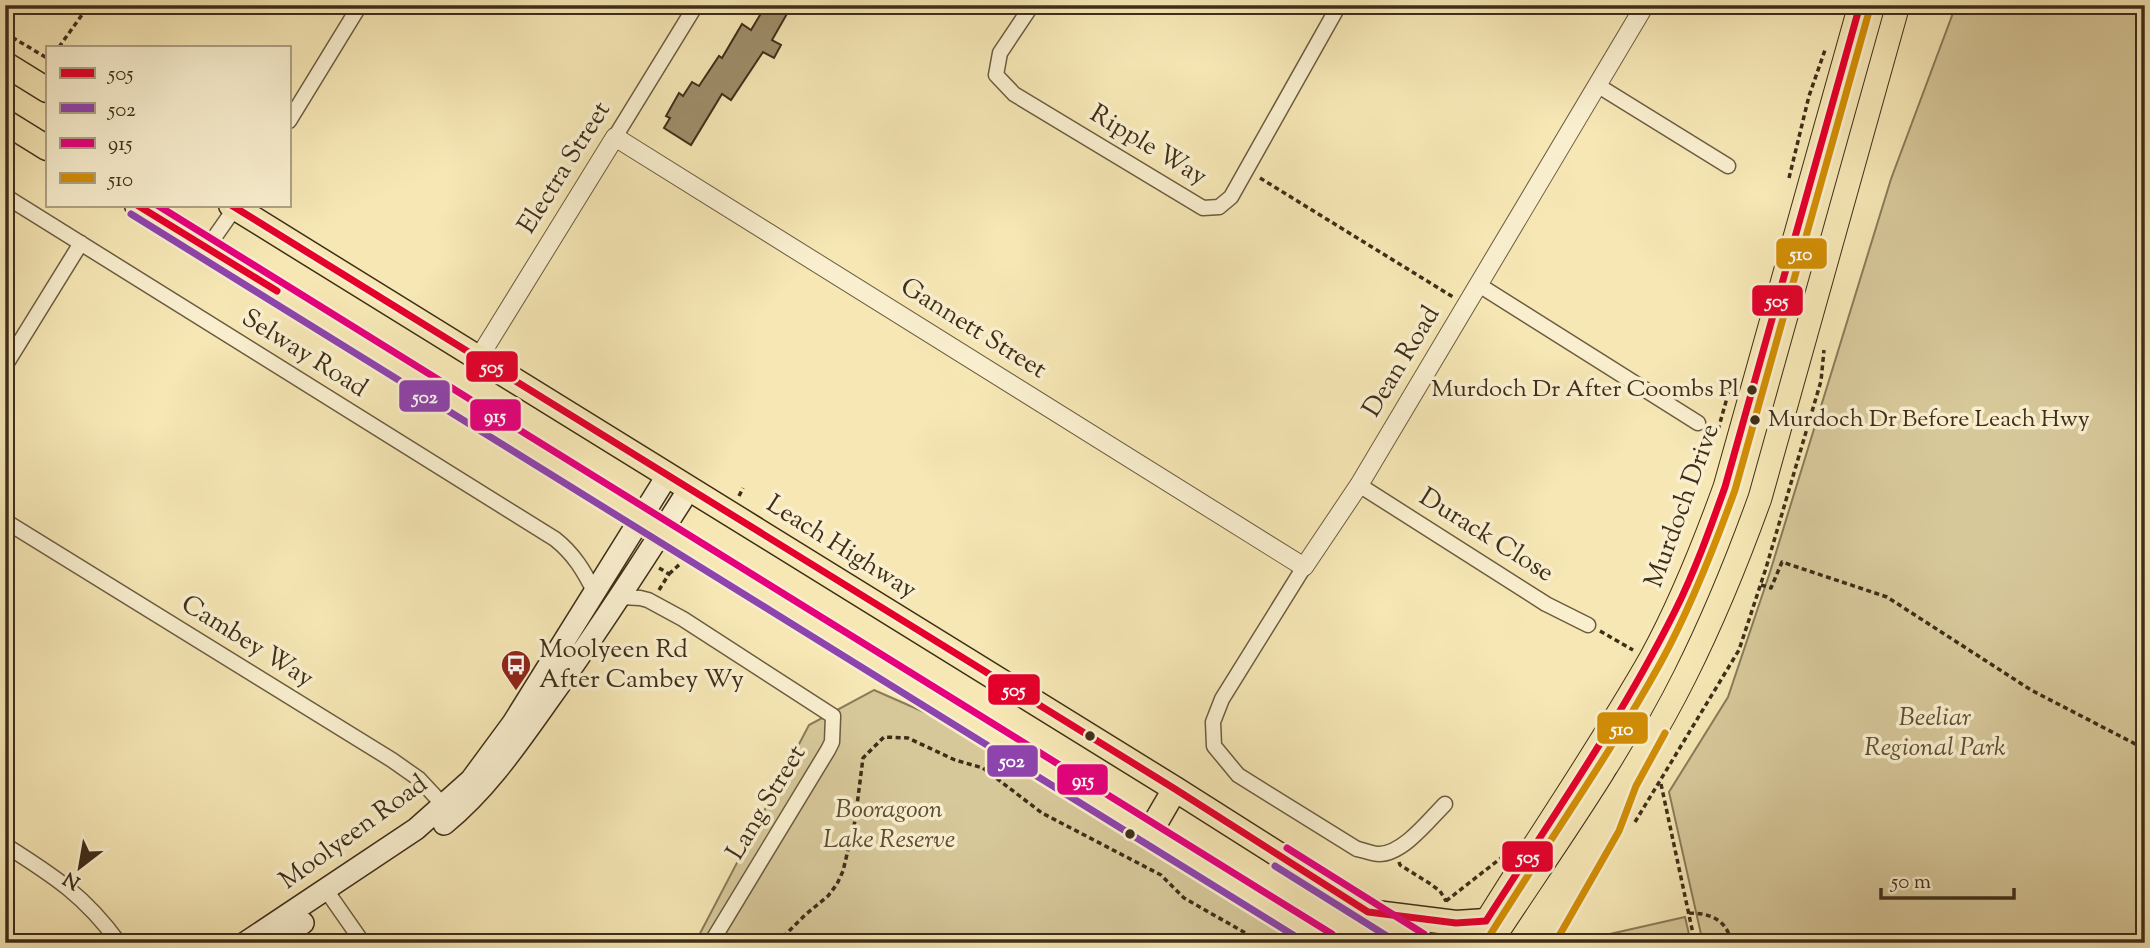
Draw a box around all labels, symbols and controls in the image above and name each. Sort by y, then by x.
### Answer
legend [46,46,290,206]
text: 505 [107,60,133,90]
street label: Electra Street [510,95,620,241]
text: 502 [107,96,136,126]
street label: Ripple Way [1082,96,1214,196]
text: 915 [108,130,133,160]
text: 510 [107,166,133,196]
line badge: 510 [1775,237,1828,270]
text: 510 [1788,242,1812,269]
street label: Gannett Street [893,269,1053,389]
line badge: 505 [1751,284,1804,317]
text: 505 [1763,289,1789,316]
street label: Dean Road [1354,299,1450,425]
street label: Selway Road [234,301,374,408]
line badge: 505 [465,350,519,383]
text: 505 [478,355,504,382]
place label: Murdoch Dr After Coombs Pl [1431,373,1739,407]
line badge: 502 [398,379,451,413]
marker: Murdoch Dr After Coombs Pl [1745,383,1759,397]
text: 502 [410,385,438,412]
line badge: 915 [469,398,522,432]
place label: Murdoch Dr Before Leach Hwy [1768,403,2090,437]
text: 915 [484,404,507,431]
marker: Murdoch Dr Before Leach Hwy [1748,413,1762,427]
street label: Murdoch Drive [1636,419,1730,593]
street label: Durack Close [1411,480,1561,592]
street label: Leach Highway [759,487,924,609]
street label: Cambey Way [174,587,321,698]
place label: Moolyeen Rd After Cambey Wy [539,632,744,699]
bus stop icon: Moolyeen Rd After Cambey Wy [499,648,533,692]
line badge: 505 [987,673,1041,706]
text: 505 [1000,678,1026,705]
park label: Beeliar Regional Park [1864,700,2006,767]
line badge: 510 [1596,711,1649,745]
text: 510 [1609,717,1633,744]
unlabelled marker [1083,729,1097,743]
street label: Lang Street [718,738,816,867]
line badge: 502 [986,744,1039,778]
text: 502 [997,749,1025,776]
line badge: 915 [1056,763,1109,796]
street label: Moolyeen Road [272,766,436,899]
text: 915 [1072,768,1095,795]
park label: Booragoon Lake Reserve [823,792,955,859]
unlabelled marker [1123,827,1137,841]
north arrow [46,832,116,902]
line badge: 505 [1501,840,1554,873]
text: 505 [1514,845,1540,872]
scale bar [1881,857,2014,901]
text: N [59,864,86,895]
text: 50 m [1890,868,1931,898]

